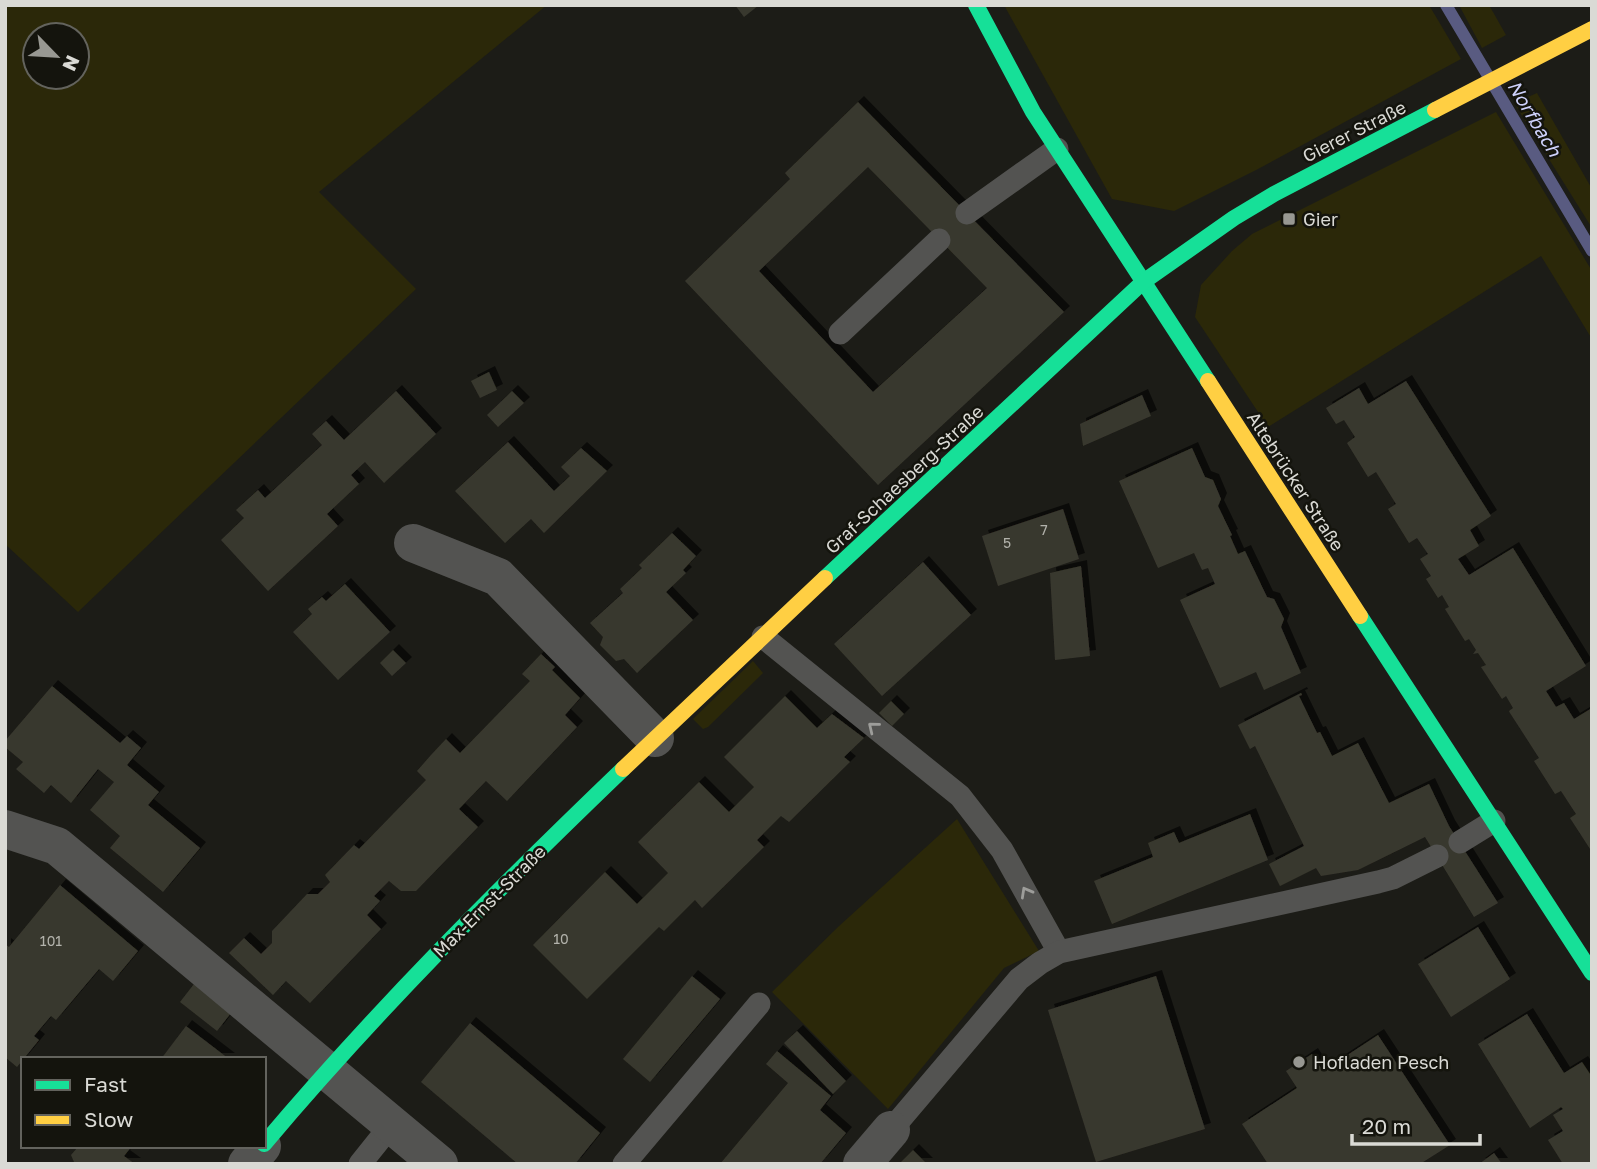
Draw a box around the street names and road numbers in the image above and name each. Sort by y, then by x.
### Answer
street label: Gierer Straße [1299,96,1409,166]
street label: Graf-Schaesberg-Straße [820,400,988,558]
street label: Altebrücker Straße [1243,407,1349,555]
street label: Max-Ernst-Straße [428,840,550,962]

